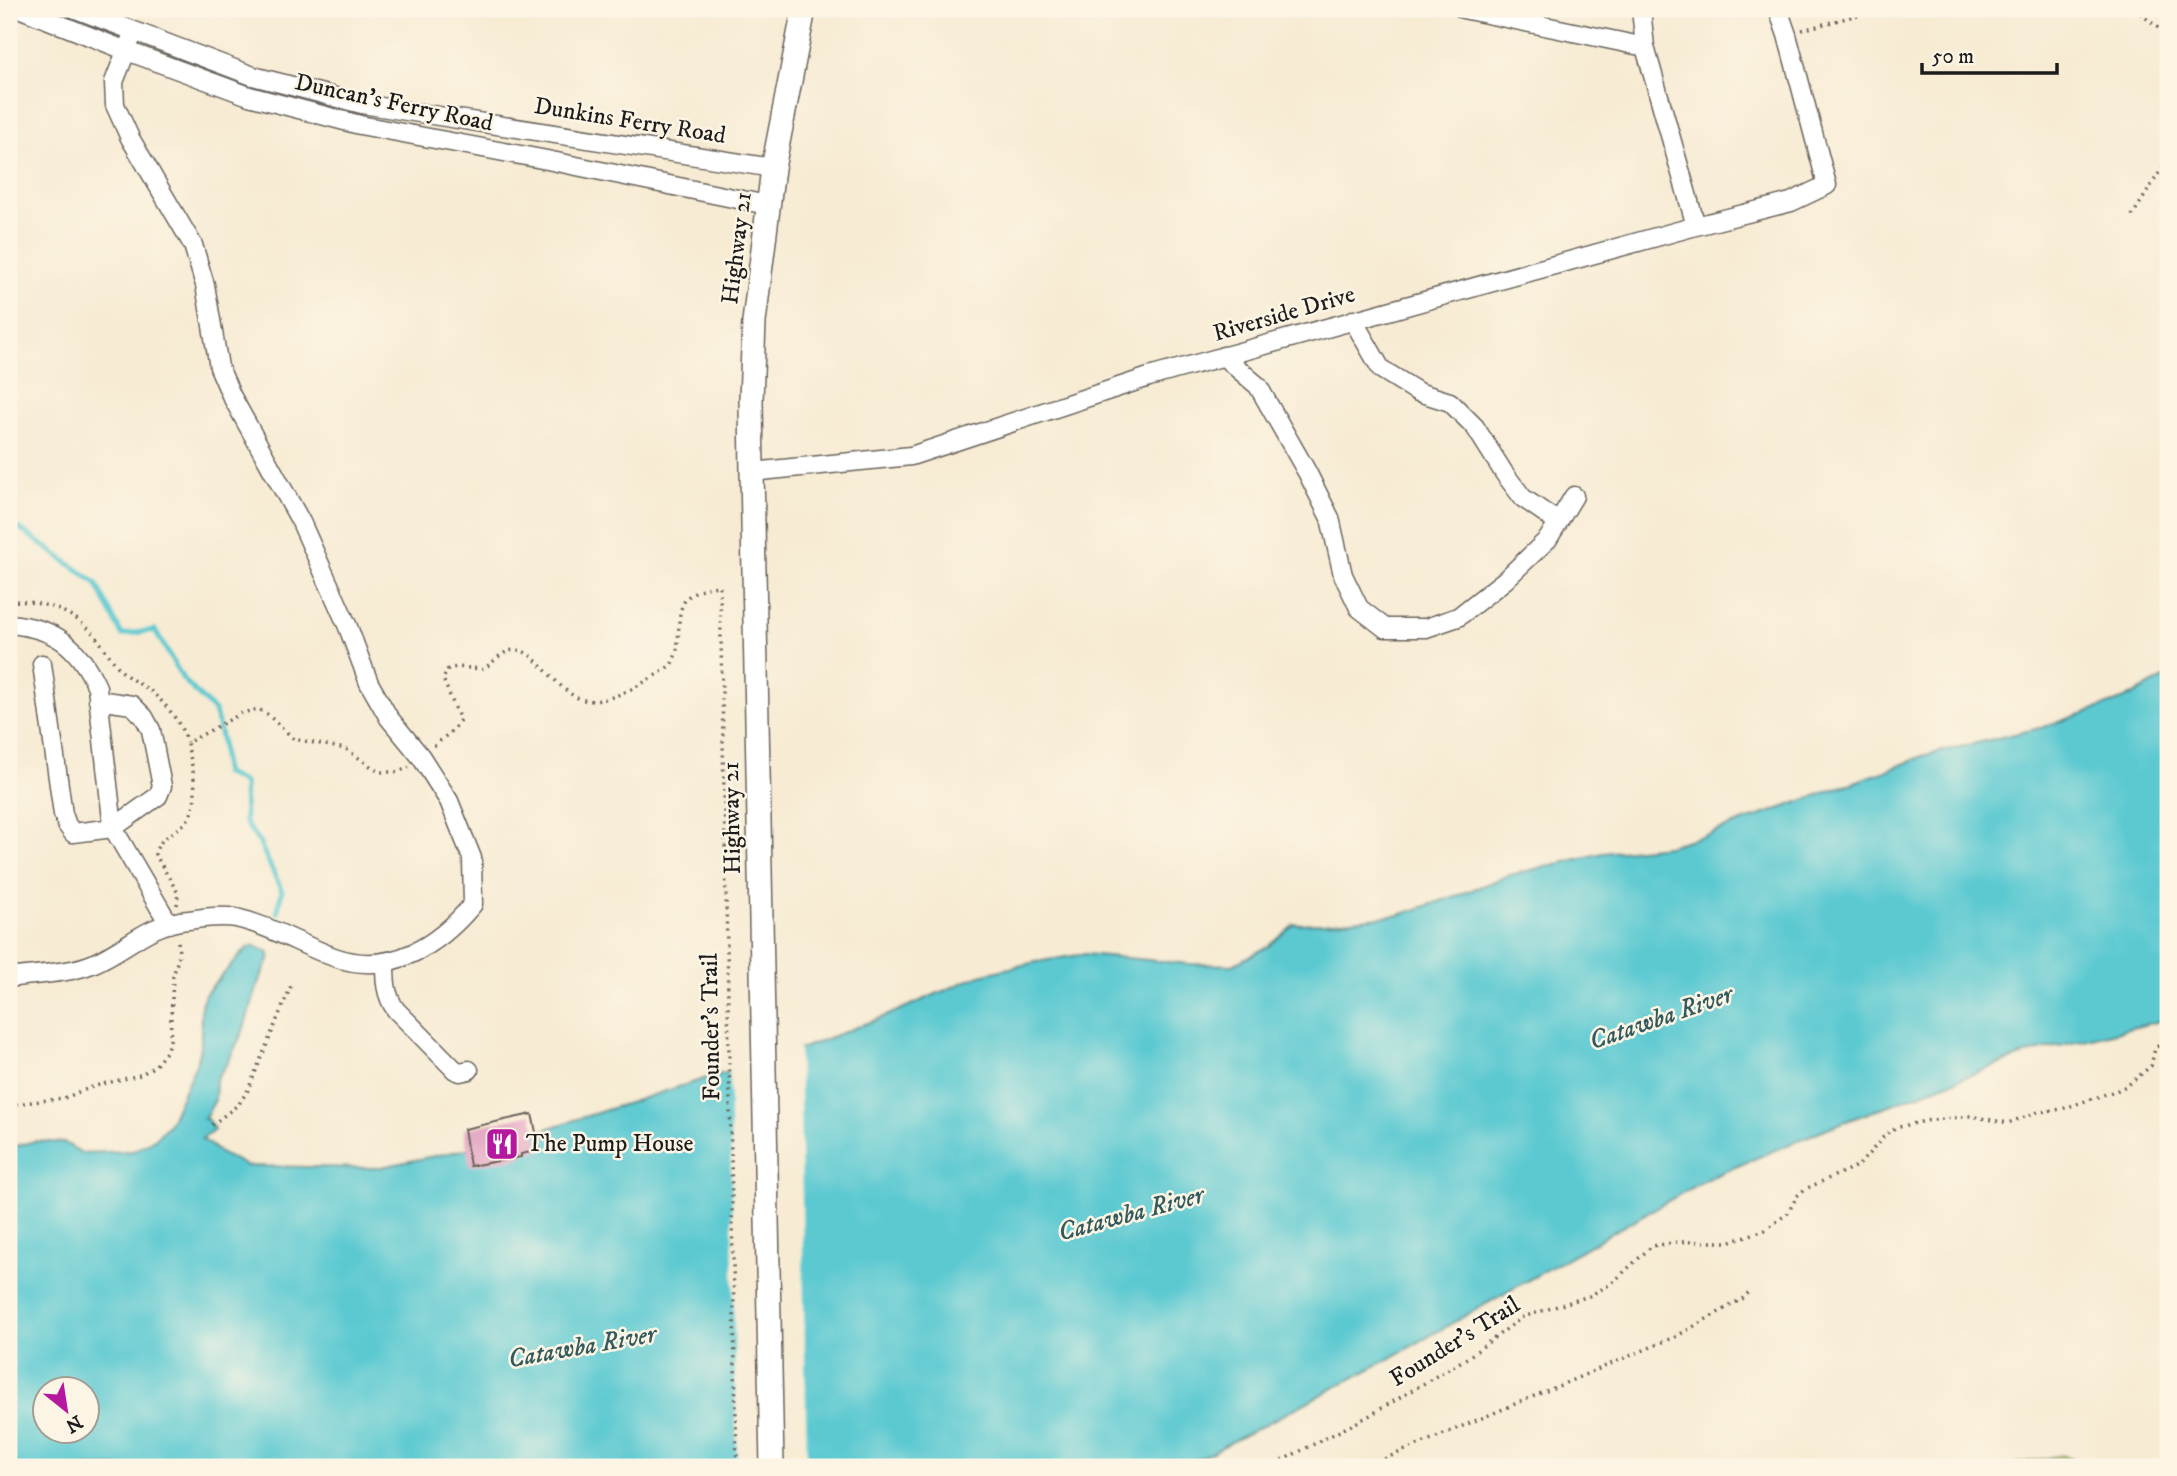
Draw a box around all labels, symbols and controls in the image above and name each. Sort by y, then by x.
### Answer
scale bar [1922,32,2056,76]
text: 50 m [1932,44,1974,70]
street label: Duncan's Ferry Road [292,67,496,139]
street label: Dunkins Ferry Road [532,91,728,151]
street label: Highway 21 [715,190,759,306]
street label: Riverside Drive [1210,279,1358,349]
street label: Highway 21 [716,761,748,875]
street label: Founder's Trail [695,952,727,1101]
water label: Catawba River [1585,977,1739,1058]
restaurant icon: The Pump House [483,1125,521,1163]
place label: The Pump House [526,1129,694,1159]
water label: Catawba River [1054,1178,1209,1249]
street label: Founder's Trail [1384,1290,1526,1394]
water label: Catawba River [505,1317,660,1376]
north arrow [32,1374,102,1444]
text: N [61,1410,86,1437]

